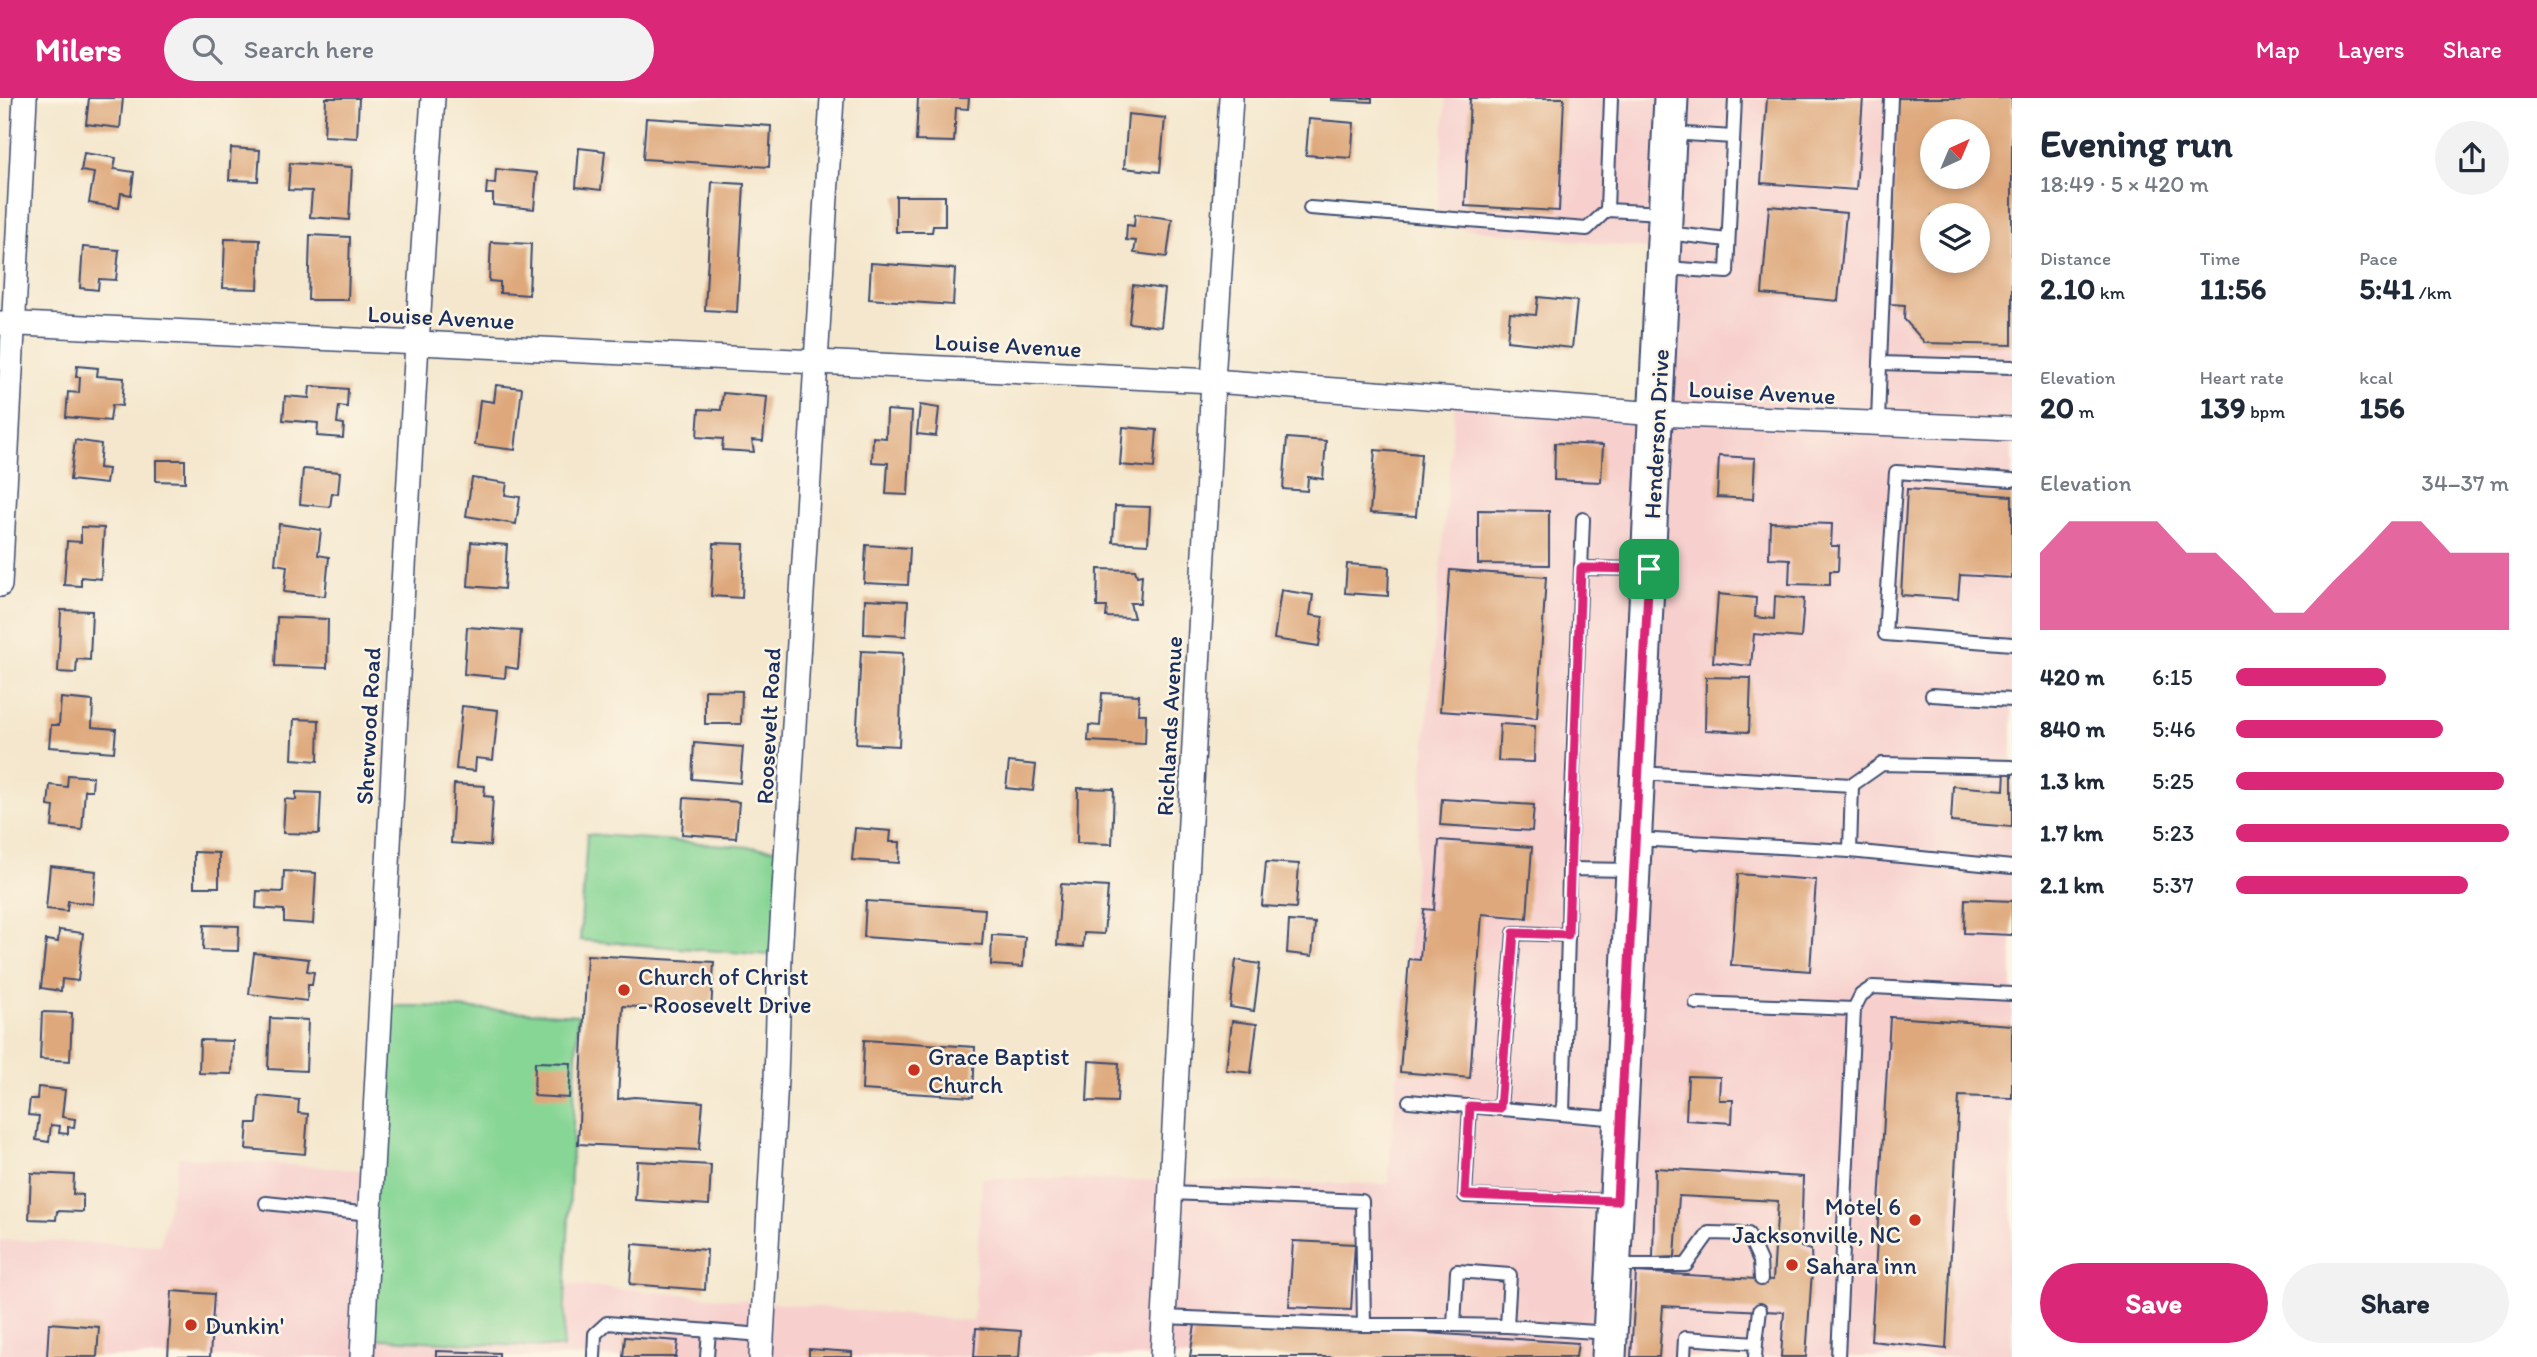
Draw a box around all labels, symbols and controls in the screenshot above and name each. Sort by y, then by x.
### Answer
search box [164,18,654,81]
text: Milers [35,30,122,69]
icon: search [188,30,226,68]
text: Search here [244,33,374,65]
text: Map [2256,35,2300,64]
text: Layers [2338,35,2405,64]
text: Share [2443,35,2502,64]
north arrow [1920,119,1990,189]
map controls [1920,119,1990,273]
text: Evening run [2040,121,2233,167]
button: share [2435,121,2509,195]
text: 18:49 · 5 × 420 m [2040,170,2209,198]
button: layers [1920,203,1990,273]
text: Distance [2040,247,2111,270]
text: Time [2200,247,2240,270]
text: Pace [2359,247,2397,270]
text: 2.10 [2040,270,2096,307]
text: 11:56 [2200,270,2266,307]
text: 5:41 [2359,270,2414,307]
text: km [2096,281,2125,304]
text: /km [2414,281,2452,304]
street label: Louise Avenue [367,299,515,335]
street label: Louise Avenue [934,327,1082,363]
street label: Henderson Drive [1637,348,1675,520]
text: Elevation [2040,366,2116,389]
text: Heart rate [2200,366,2284,389]
text: kcal [2359,366,2393,389]
street label: Louise Avenue [1688,374,1836,410]
text: 20 [2040,389,2074,426]
text: 139 [2200,389,2246,426]
text: 156 [2359,389,2405,426]
text: m [2074,400,2095,423]
text: bpm [2246,400,2285,423]
text: Elevation [2040,469,2131,497]
text: 34–37 m [2421,469,2509,497]
pin [1619,539,1679,599]
icon: arrive [1630,550,1668,588]
street label: Richlands Avenue [1150,635,1188,817]
street label: Sherwood Road [349,646,387,805]
street label: Roosevelt Road [749,647,787,805]
text: 420 m [2040,663,2105,691]
text: 6:15 [2152,663,2193,691]
text: 840 m [2040,715,2105,743]
text: 5:46 [2152,715,2196,743]
text: 1.3 km [2040,767,2104,795]
text: 5:25 [2152,767,2194,795]
text: 1.7 km [2040,819,2103,847]
text: 5:23 [2152,819,2194,847]
text: 2.1 km [2040,871,2104,899]
text: 5:37 [2152,871,2194,899]
place label: Church of Christ - Roosevelt Drive [638,962,812,1019]
marker: Church of Christ - Roosevelt Drive [616,982,632,998]
place label: Grace Baptist Church [928,1042,1070,1099]
marker: Grace Baptist Church [906,1062,922,1078]
place label: Motel 6 Jacksonville, NC [1732,1192,1901,1249]
marker: Motel 6 Jacksonville, NC [1907,1212,1923,1228]
place label: Sahara inn [1806,1251,1917,1280]
marker: Sahara inn [1784,1257,1800,1273]
button: Save [2040,1263,2268,1343]
button: Share [2282,1263,2509,1343]
place label: Dunkin' [205,1311,284,1340]
marker: Dunkin' [183,1317,199,1333]

